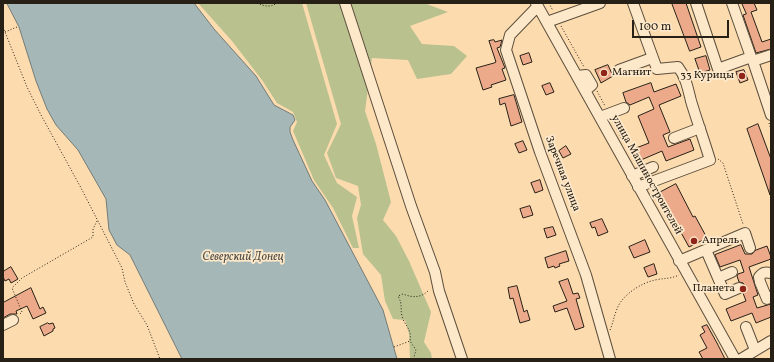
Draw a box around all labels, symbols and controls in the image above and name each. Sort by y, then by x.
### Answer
scale bar [634,12,731,38]
text: 100 m [639,19,671,35]
place label: Магнит [612,66,651,80]
marker: Магнит [599,68,609,78]
place label: 33 Курицы [680,69,734,83]
marker: 33 Курицы [737,71,747,81]
street label: улица Машиностроителей [608,113,684,237]
street label: Заречная улица [542,134,582,214]
place label: Апрель [702,234,739,248]
marker: Апрель [689,236,699,246]
water label: Северский Донец [202,251,284,265]
place label: Планета [693,282,735,296]
marker: Планета [738,284,748,294]

